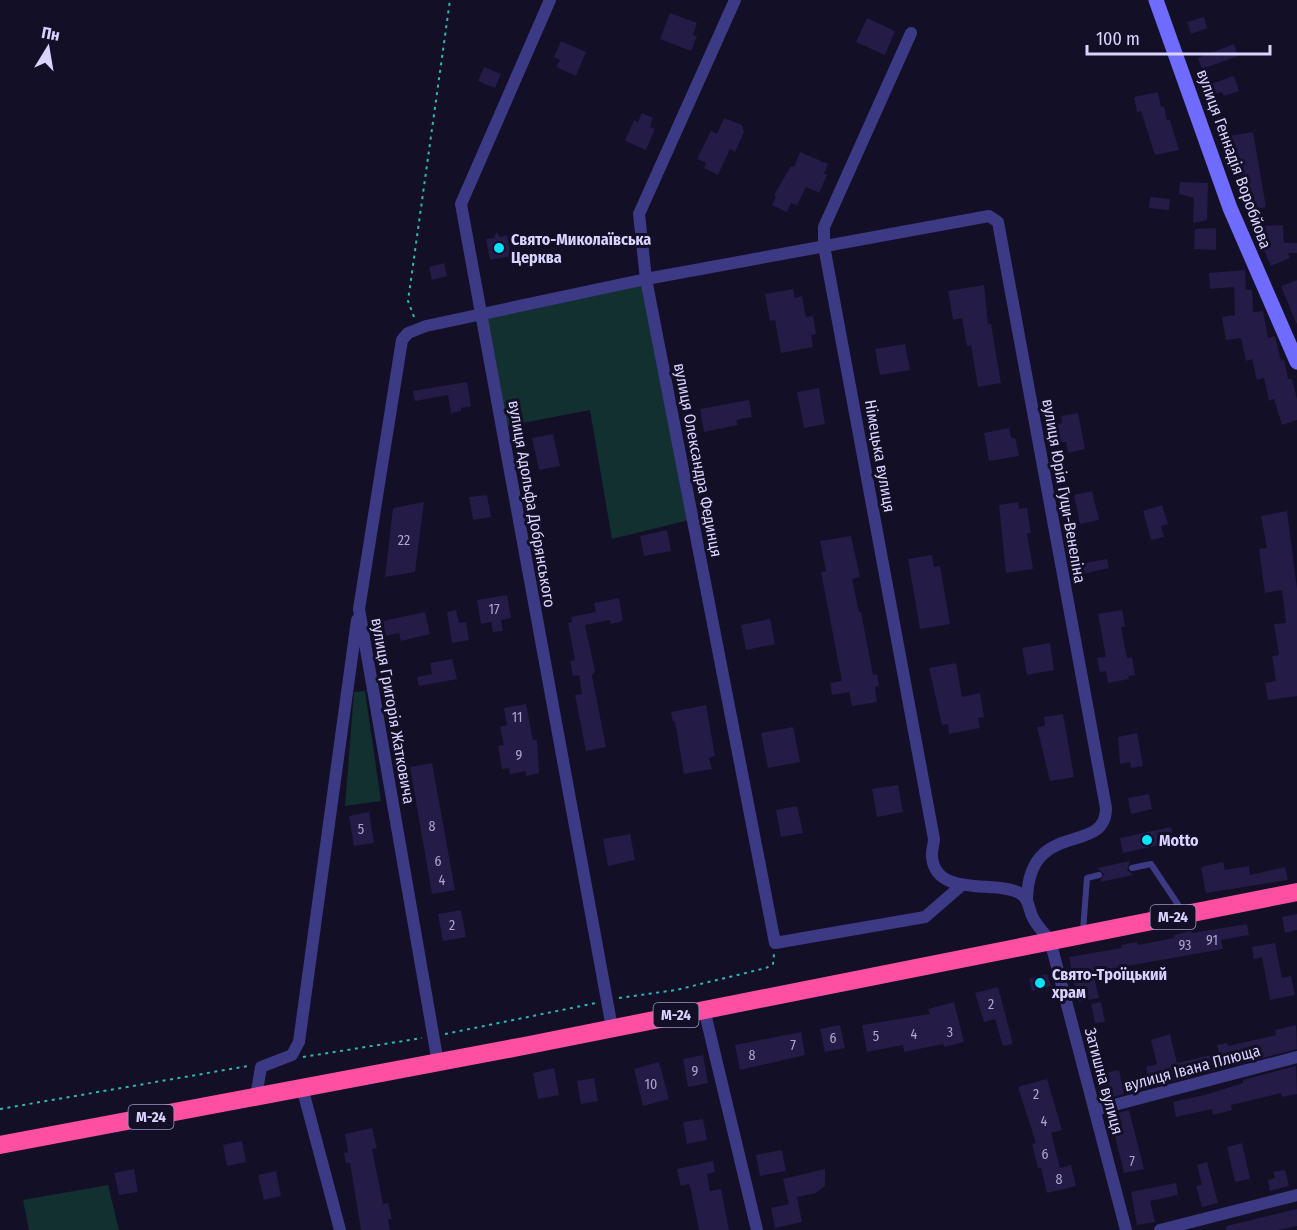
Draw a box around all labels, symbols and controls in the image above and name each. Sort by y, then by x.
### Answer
north arrow [18,18,78,78]
scale bar [1087,18,1270,56]
text: Пн [40,23,61,45]
text: 100 m [1096,28,1140,50]
street label: вулиця Геннадія Воробйова [1193,67,1275,251]
place label: Свято-Миколаївська Церква [511,230,651,267]
marker: Свято-Миколаївська Церква [492,241,506,255]
street label: вулиця Олександра Фединця [670,361,726,559]
street label: вулиця Юрія Гуци-Венеліна [1038,397,1090,585]
street label: Німецька вулиця [861,398,899,514]
street label: вулиця Адольфа Добрянського [504,399,560,609]
house number: 22 [398,532,410,549]
house number: 17 [488,601,500,618]
street label: вулиця Григорія Жатковича [367,616,419,806]
house number: 11 [512,709,522,726]
house number: 9 [516,747,523,764]
house number: 8 [429,818,436,835]
house number: 5 [358,821,364,838]
place label: Motto [1159,831,1199,850]
marker: Motto [1140,833,1154,847]
house number: 6 [435,853,442,870]
house number: 4 [439,872,446,889]
road number: М-24 [1150,905,1196,929]
house number: 2 [449,917,455,934]
house number: 91 [1206,932,1218,949]
house number: 93 [1179,937,1191,954]
place label: Свято-Троїцький храм [1051,965,1167,1002]
marker: Свято-Троїцький храм [1033,976,1047,990]
house number: 2 [988,996,994,1013]
road number: М-24 [654,1003,698,1027]
house number: 3 [947,1024,953,1041]
house number: 4 [911,1026,918,1043]
street label: Затишна вулиця [1081,1026,1127,1136]
house number: 5 [873,1028,879,1045]
house number: 6 [830,1030,837,1047]
house number: 7 [790,1037,796,1054]
street label: вулиця Івана Плюща [1122,1041,1262,1095]
house number: 8 [749,1047,756,1064]
house number: 9 [692,1063,699,1080]
house number: 10 [645,1076,657,1093]
house number: 2 [1033,1086,1039,1103]
road number: М-24 [128,1105,174,1129]
house number: 4 [1041,1113,1048,1130]
house number: 6 [1042,1146,1049,1163]
house number: 7 [1129,1153,1135,1170]
house number: 8 [1056,1171,1063,1188]

